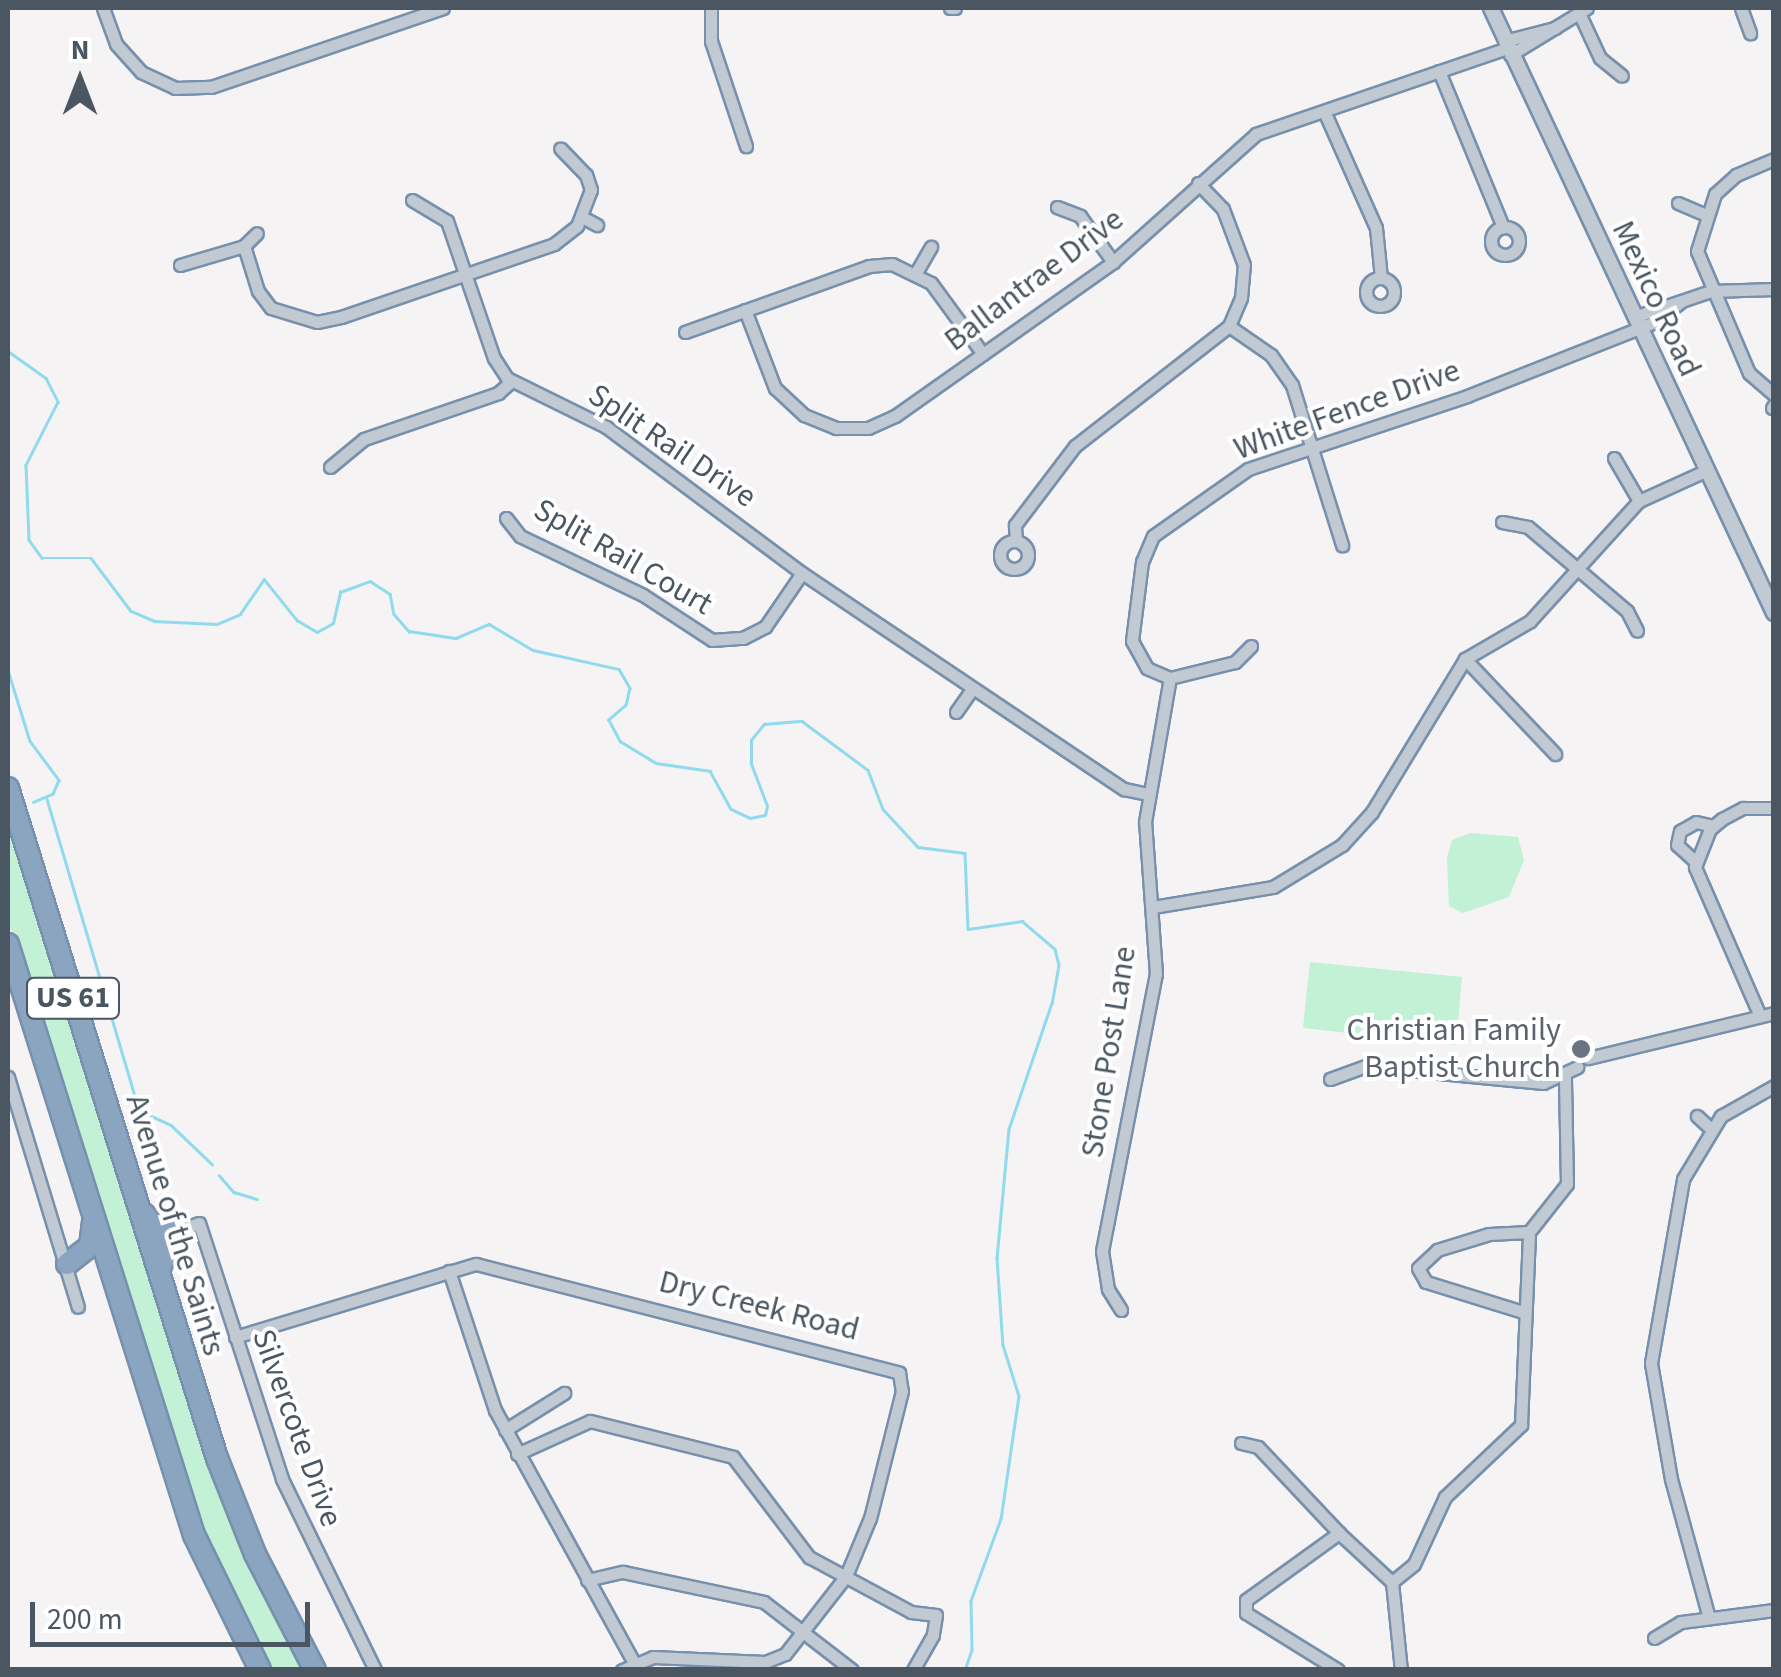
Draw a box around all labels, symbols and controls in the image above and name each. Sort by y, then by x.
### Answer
north arrow [30,30,130,130]
text: N [71,30,89,70]
street label: Ballantrae Drive [937,200,1131,360]
street label: Mexico Road [1603,215,1709,383]
street label: White Fence Drive [1229,351,1465,469]
street label: Split Rail Drive [581,376,763,516]
street label: Split Rail Court [527,490,719,624]
street label: Stone Post Lane [1073,944,1145,1160]
road number: US 61 [26,973,120,1023]
place label: Christian Family Baptist Church [1346,1012,1561,1087]
marker: Christian Family Baptist Church [1570,1038,1592,1060]
street label: Avenue of the Saints [117,1090,233,1360]
street label: Dry Creek Road [655,1263,863,1349]
street label: Silvercote Drive [244,1324,350,1532]
scale bar [35,1582,315,1644]
text: 200 m [47,1598,123,1641]

